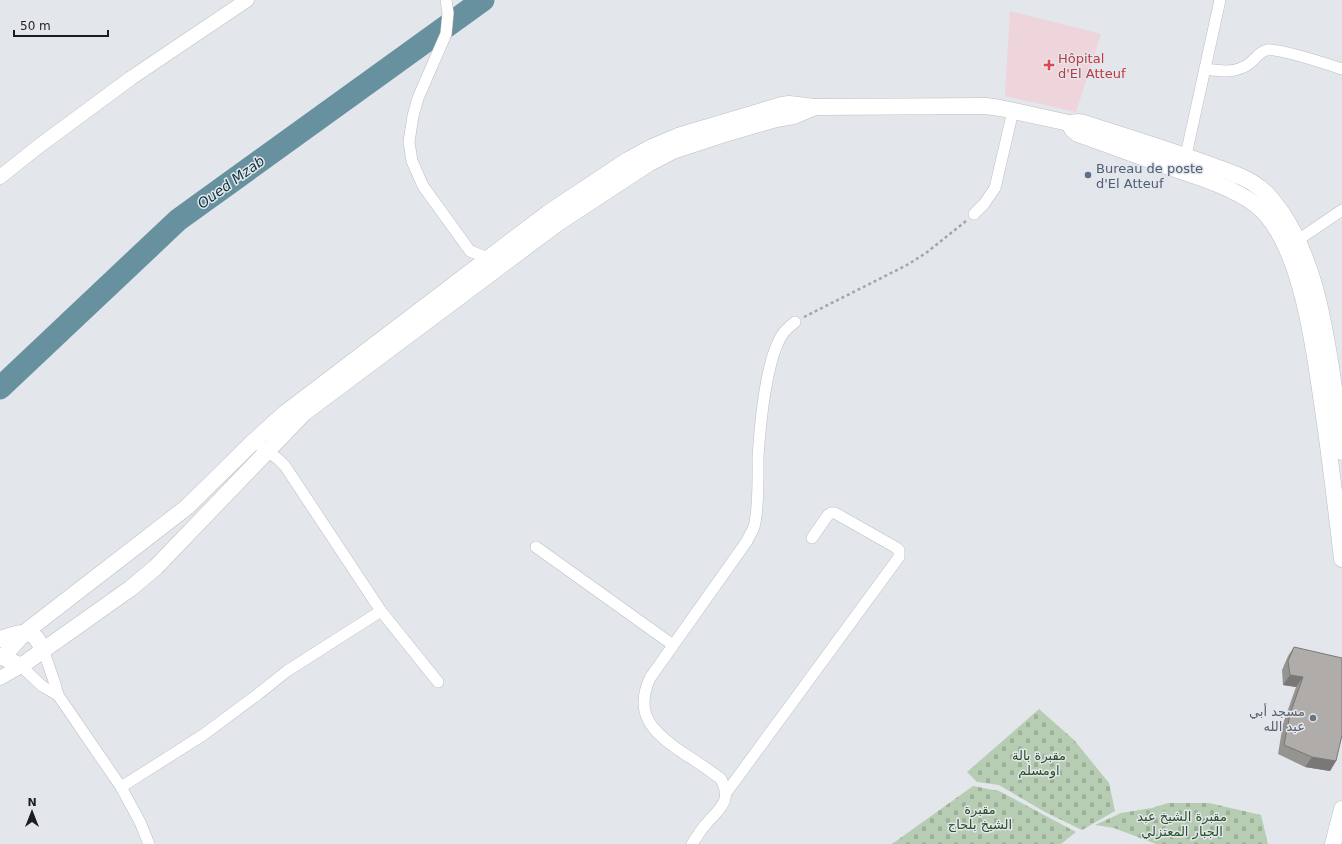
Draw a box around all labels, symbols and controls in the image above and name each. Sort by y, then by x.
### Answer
scale bar [14,12,108,38]
text: 50 m [20,19,51,33]
place label: Hôpital d'El Atteuf [1058,51,1126,81]
marker: Hôpital d'El Atteuf [1043,59,1055,71]
water label: Oued Mzab [194,152,268,212]
place label: Bureau de poste d'El Atteuf [1096,161,1203,191]
marker: Bureau de poste d'El Atteuf [1083,170,1093,180]
place label: مسجد أبي عبد الله [1249,703,1305,734]
marker: مسجد أبي عبد الله [1308,713,1318,723]
park label: مقبرة بالة اومسلم [1012,748,1066,779]
north arrow [12,792,52,832]
text: N [27,796,37,809]
park label: مقبرة الشيخ بلحاج [948,802,1012,833]
park label: مقبرة الشيخ عبد الجبار المعتزلي [1137,809,1227,840]

